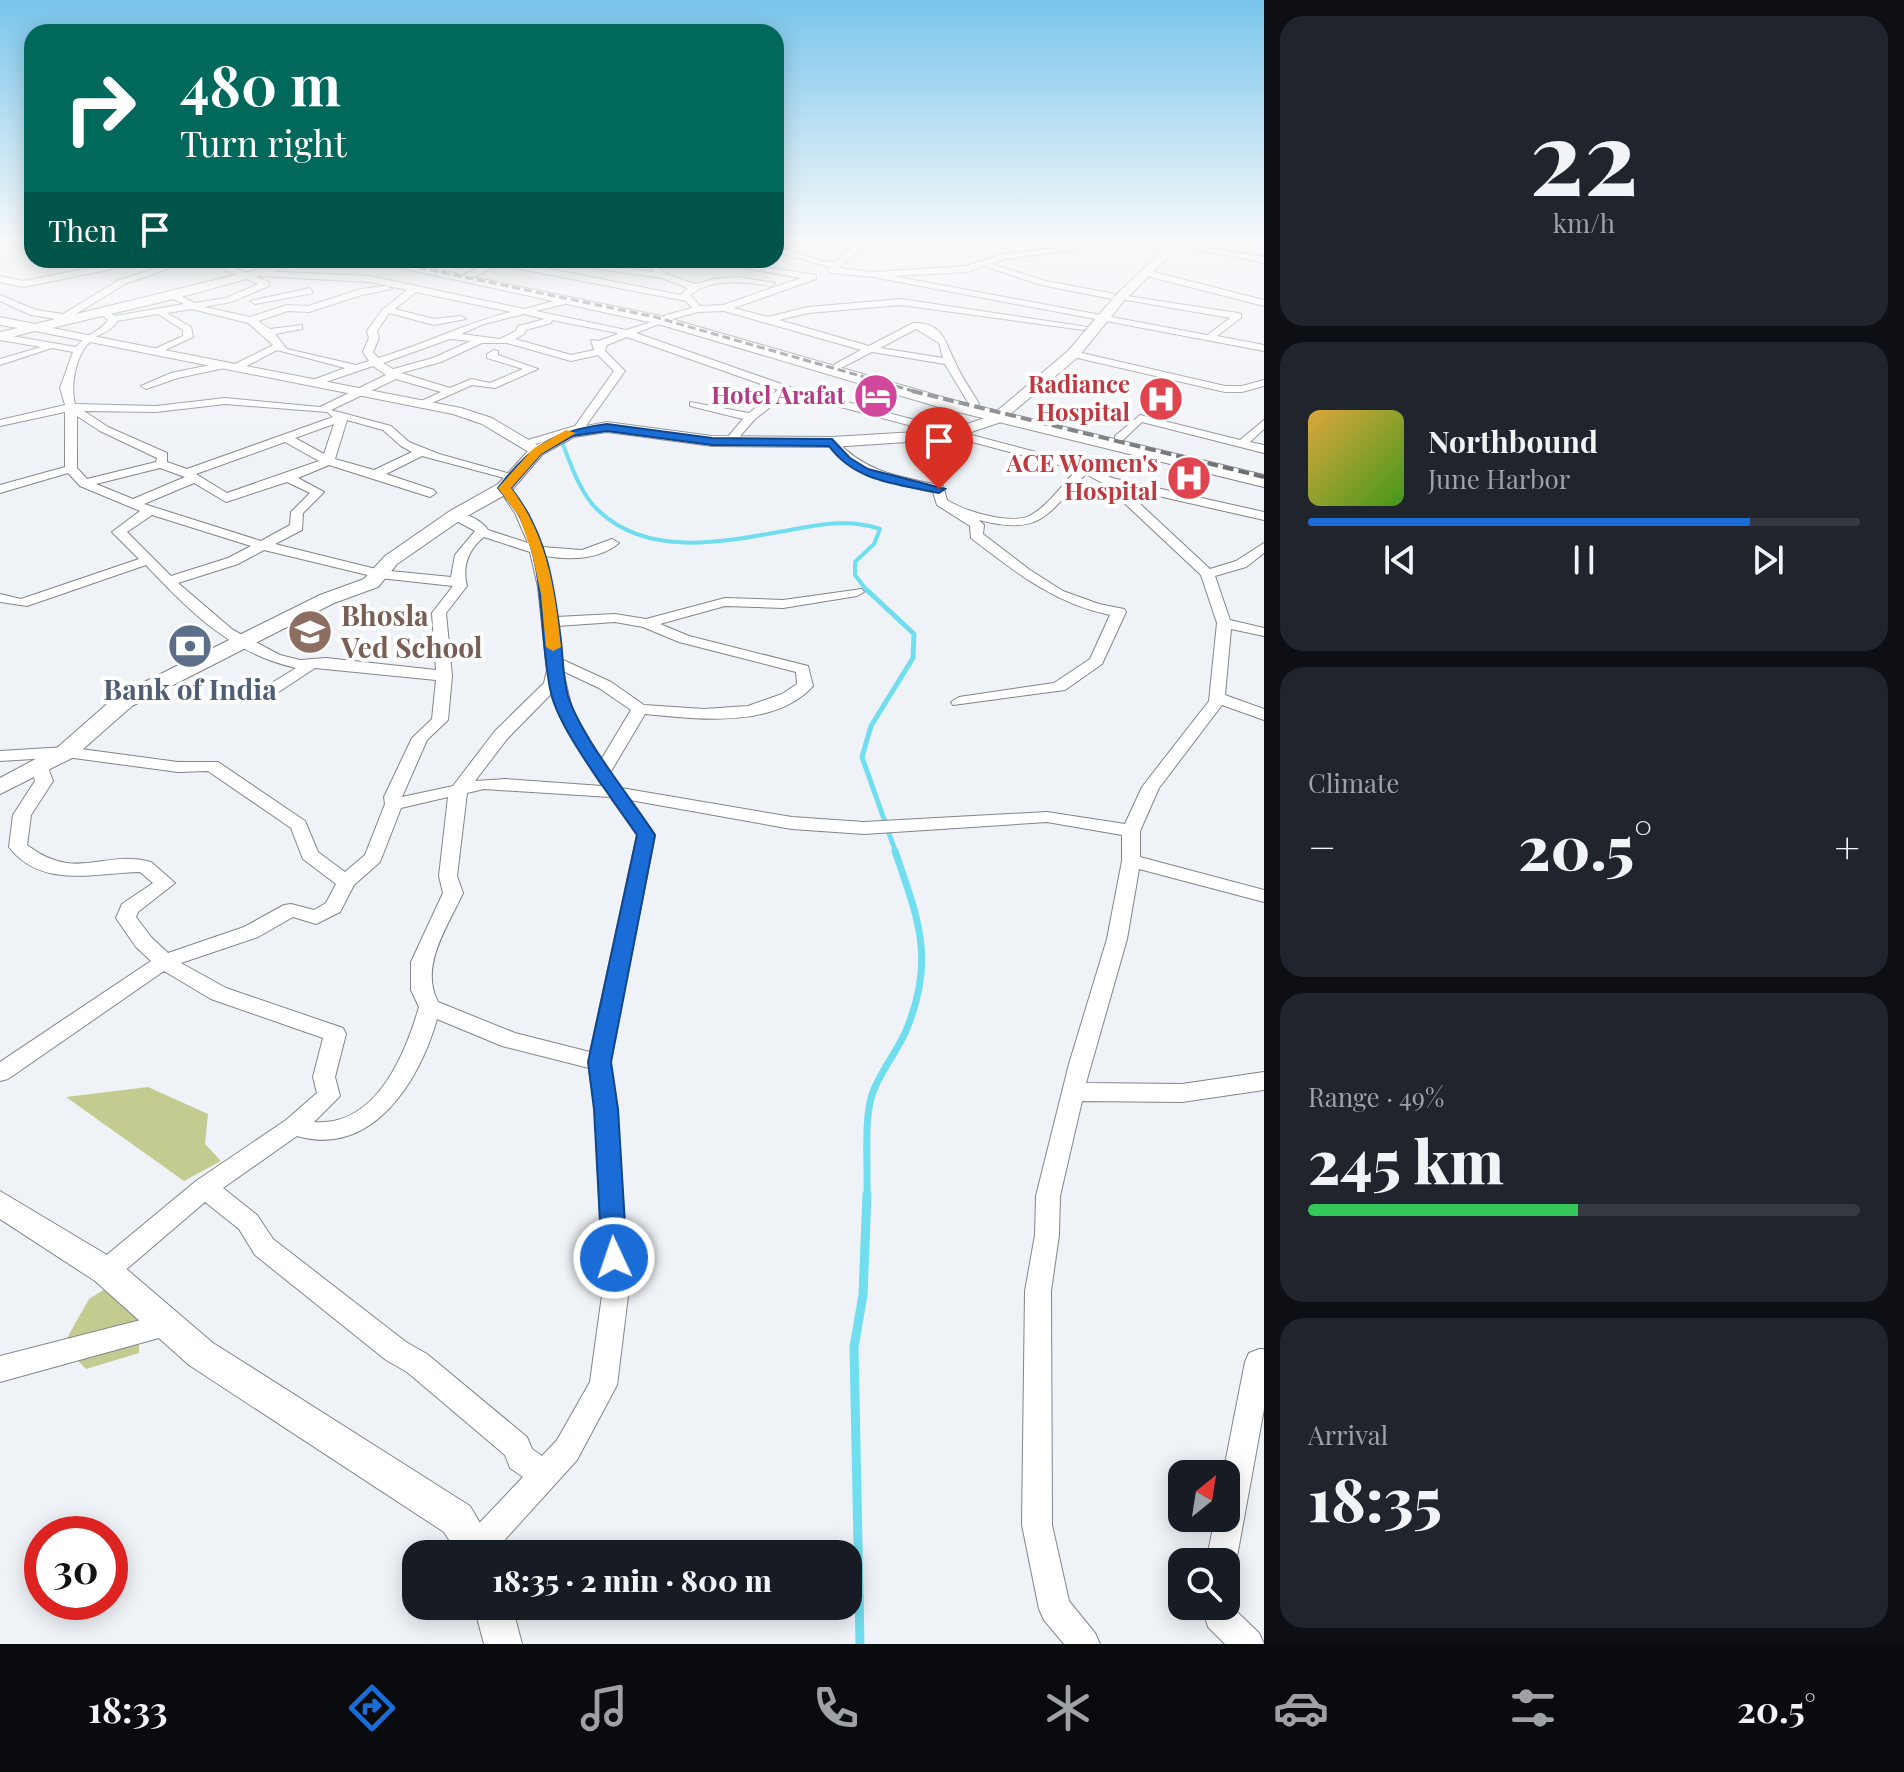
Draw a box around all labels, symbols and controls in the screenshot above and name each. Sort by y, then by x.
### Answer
text: 480 m [180,46,341,121]
icon: right [48,56,152,160]
text: 22 [1530,83,1638,222]
text: Turn right [180,118,347,166]
text: km/h [1553,205,1615,240]
icon: arrive [133,208,177,252]
text: Then [48,210,117,250]
place label: Radiance Hospital [1028,367,1131,427]
hotel icon: Hotel Arafat [852,372,900,420]
hospital icon: Radiance Hospital [1137,375,1185,423]
place label: Hotel Arafat [711,378,846,410]
pin [905,407,973,489]
icon: arrive [917,419,961,463]
text: Northbound [1428,421,1598,461]
place label: ACE Women's Hospital [1006,446,1159,506]
hospital icon: ACE Women's Hospital [1165,454,1213,502]
text: June Harbor [1428,461,1570,496]
icon: previous [1378,538,1422,582]
icon: pause [1562,538,1606,582]
icon: next [1746,538,1790,582]
place label: Bhosla Ved School [340,596,483,665]
school or university icon: Bhosla Ved School [286,608,334,656]
bank icon: Bank of India [166,622,214,670]
place label: Bank of India [103,670,277,707]
text: Climate [1308,765,1399,800]
text: 20.5° [1518,805,1652,885]
text: − [1308,816,1336,875]
text: + [1834,816,1860,875]
text: Range · 49% [1308,1079,1444,1114]
text: 245 km [1308,1119,1504,1199]
position arrow [572,1216,656,1300]
text: Arrival [1308,1417,1388,1452]
text: 18:35 [1308,1457,1442,1537]
north arrow [1168,1460,1240,1532]
map controls [1168,1460,1240,1620]
speed limit sign: 30 [24,1516,128,1620]
button: search [1168,1548,1240,1620]
text: 18:35 · 2 min · 800 m [492,1560,772,1600]
icon: directions [344,1680,400,1736]
icon: music [576,1680,632,1736]
icon: phone [808,1680,864,1736]
icon: climate [1040,1680,1096,1736]
icon: car [1273,1680,1329,1736]
icon: filters [1505,1680,1561,1736]
text: 18:33 [88,1684,168,1732]
text: 20.5° [1737,1684,1816,1732]

